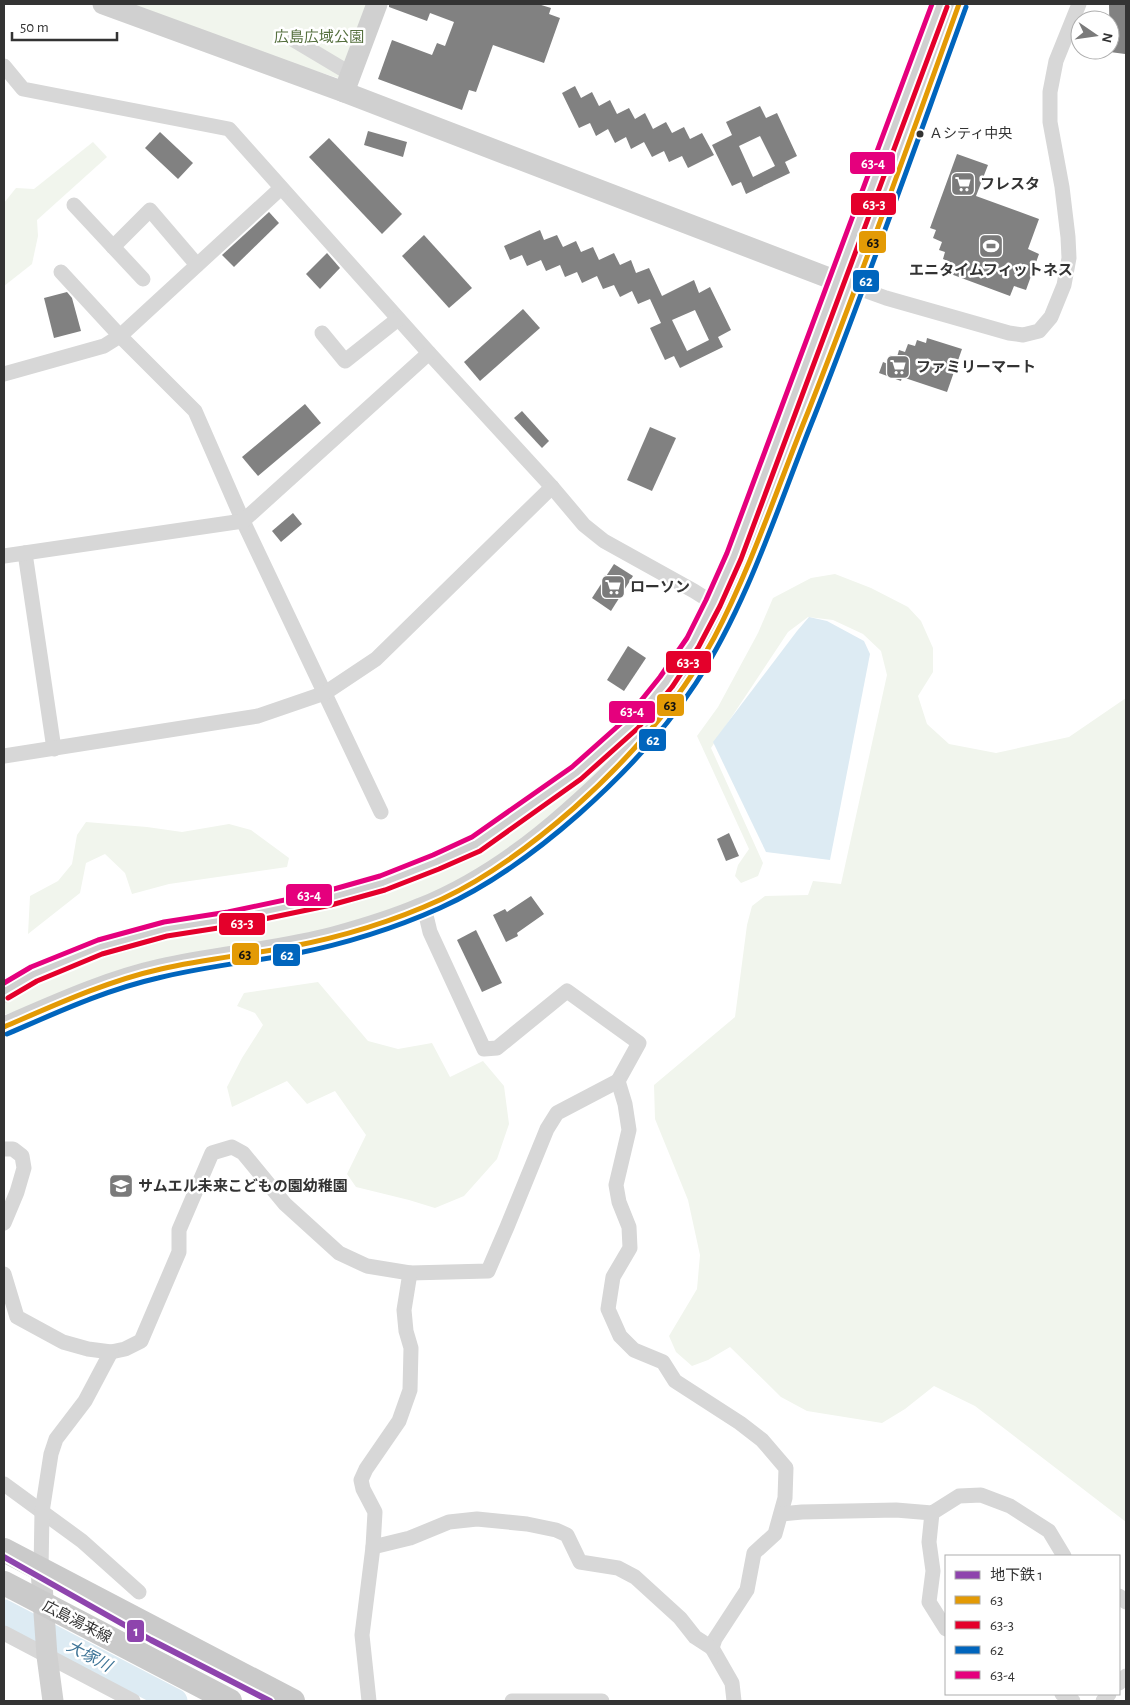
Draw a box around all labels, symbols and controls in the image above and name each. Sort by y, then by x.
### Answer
scale bar [12,10,118,42]
north arrow [1070,10,1120,60]
text: 50 m [20,20,49,35]
park label: 広島広域公園 [274,29,364,45]
text: N [1099,31,1115,44]
place label: Ａシティ中央 [929,126,1012,141]
marker: Ａシティ中央 [915,129,925,139]
line badge: 63-4 [849,151,896,175]
text: 63-4 [861,157,885,171]
supermarket icon: フレスタ [950,171,976,197]
place label: フレスタ [980,176,1040,192]
line badge: 63-3 [850,192,897,216]
text: 63-3 [862,198,886,212]
line badge: 63 [858,230,887,254]
sports icon: エニタイムフィットネス [978,233,1004,259]
text: 63 [867,236,879,250]
place label: エニタイムフィットネス [909,262,1073,278]
line badge: 62 [852,269,880,293]
text: 62 [859,275,873,289]
supermarket icon: ファミリーマート [885,354,911,380]
place label: ファミリーマート [916,360,1036,375]
supermarket icon: ローソン [600,574,626,600]
place label: ローソン [630,580,690,595]
line badge: 63-3 [665,650,712,674]
text: 63-3 [676,656,700,670]
line badge: 63 [656,693,685,717]
text: 63 [664,699,676,713]
line badge: 63-4 [608,700,656,724]
text: 63-4 [620,705,644,719]
line badge: 62 [638,728,667,752]
text: 62 [646,734,660,748]
line badge: 63-4 [285,883,333,907]
text: 63-4 [297,889,321,903]
line badge: 63-3 [218,912,266,936]
text: 63-3 [230,917,254,931]
line badge: 63 [231,942,260,966]
line badge: 62 [272,943,301,967]
text: 63 [239,948,251,962]
text: 62 [280,949,294,963]
school or university icon: サムエル未来こどもの園幼稚園 [108,1173,134,1199]
place label: サムエル未来こどもの園幼稚園 [138,1178,348,1194]
legend [945,1555,1120,1695]
text: 地下鉄 1 [990,1567,1043,1583]
text: 63 [990,1593,1003,1608]
street label: 広島湯来線 [40,1597,114,1646]
text: 63-3 [990,1618,1014,1633]
line badge: 1 [126,1619,145,1643]
text: 1 [133,1625,139,1639]
water label: 大塚川 [64,1637,116,1675]
text: 62 [990,1643,1004,1658]
text: 63-4 [990,1668,1015,1683]

